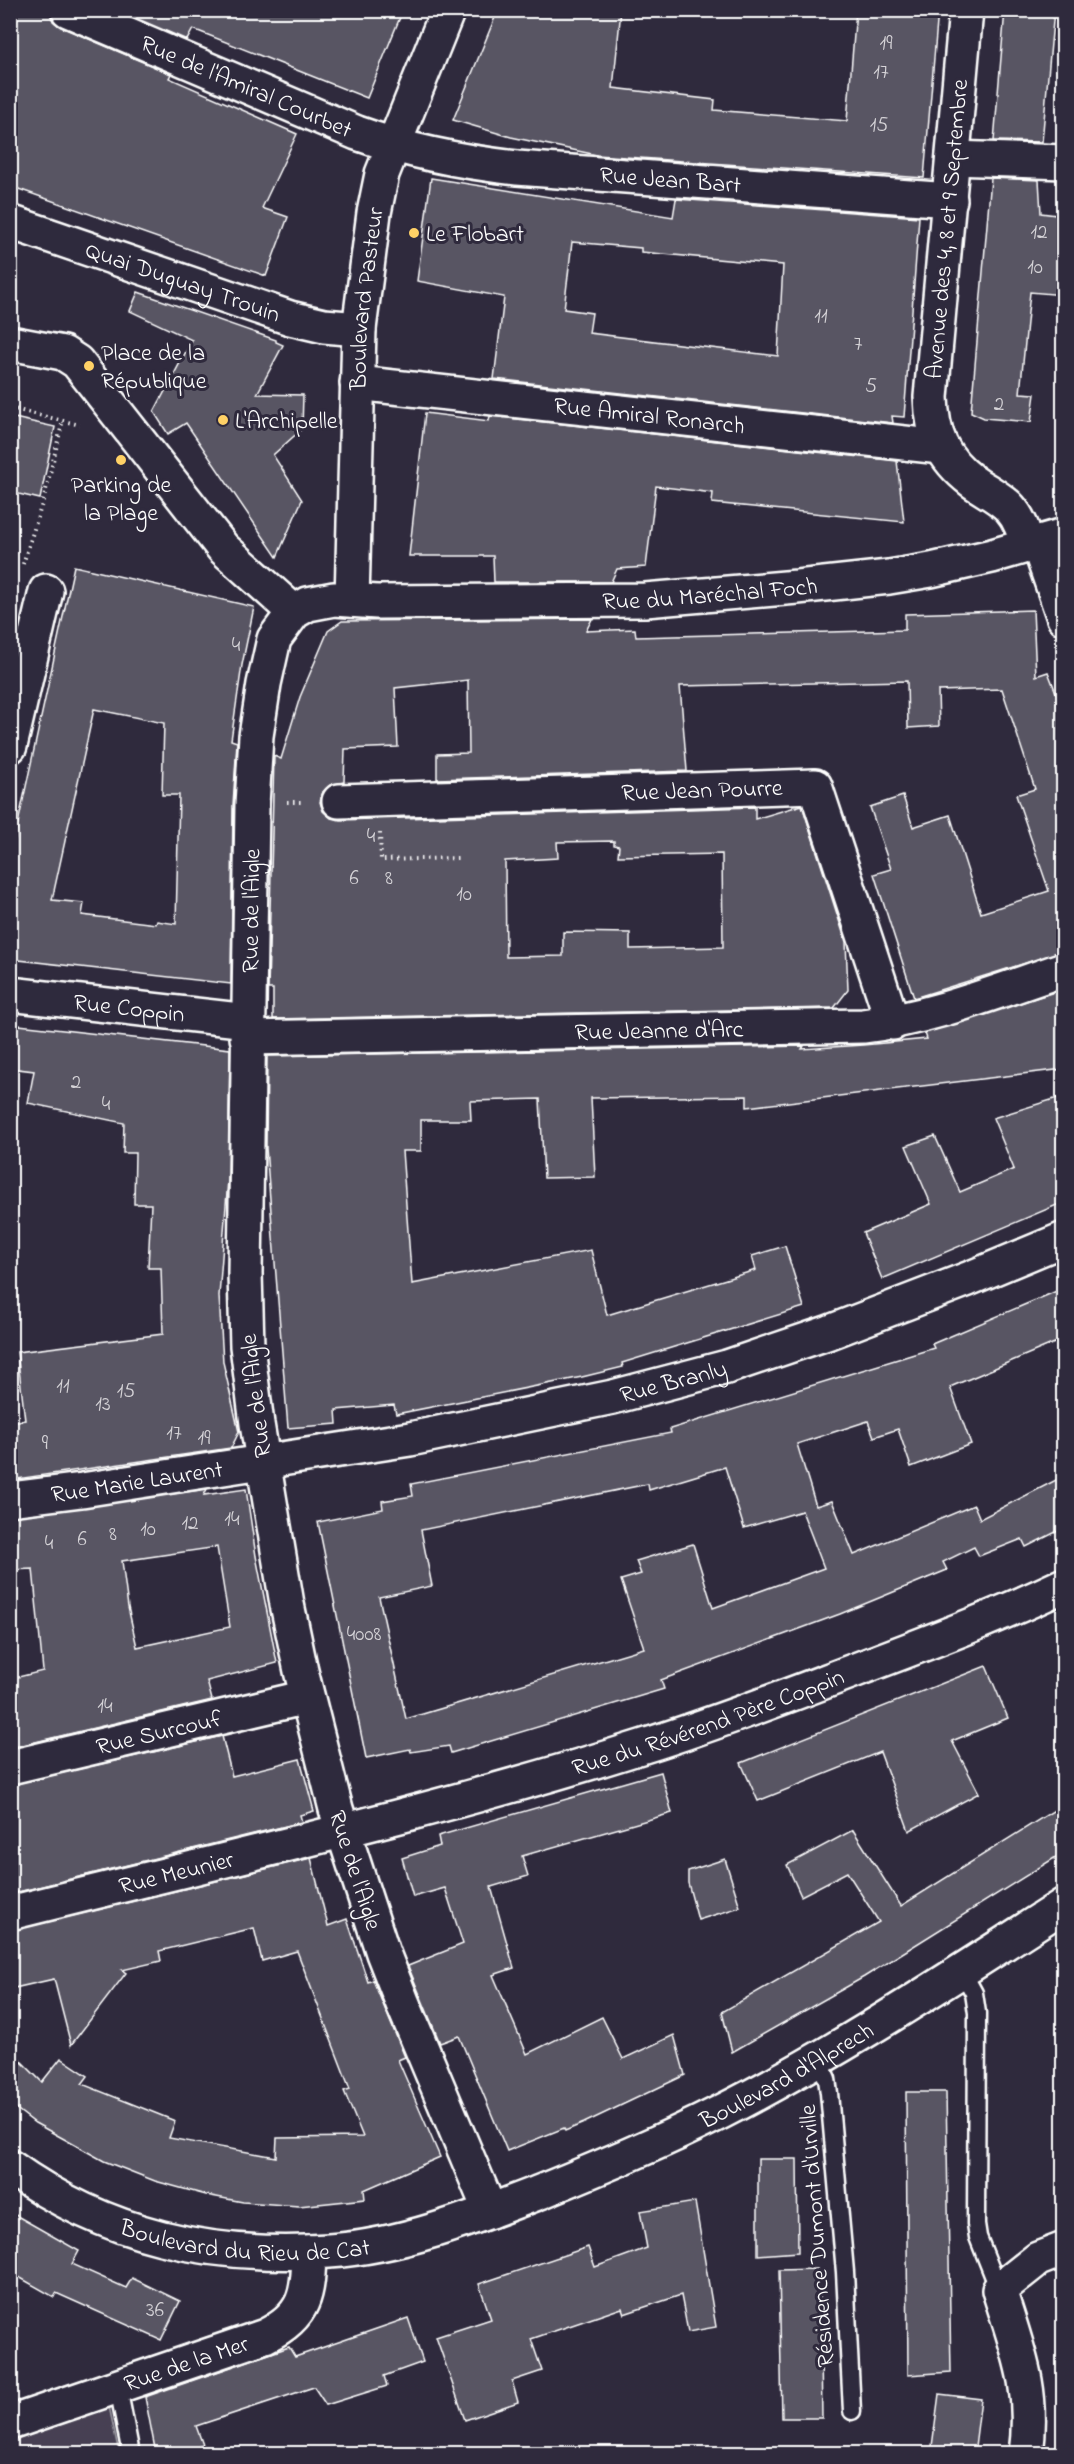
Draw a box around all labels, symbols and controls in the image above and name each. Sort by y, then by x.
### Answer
street label: Rue de l'Amiral Courbet [134,28,357,149]
house number: 19 [880,29,893,59]
house number: 17 [873,58,889,88]
street label: Avenue des 4, 8 et 9 Septembre [918,78,979,381]
house number: 15 [870,111,888,141]
street label: Rue Jean Bart [598,159,742,204]
street label: Boulevard Pasteur [342,204,395,392]
place label: Le Flobart [426,218,524,253]
house number: 12 [1030,218,1048,248]
marker: Le Flobart [407,226,421,240]
street label: Quai Duguay Trouin [80,234,284,333]
house number: 10 [1027,253,1043,283]
house number: 11 [814,302,828,332]
house number: 7 [854,330,863,360]
place label: Place de la République [101,337,207,400]
marker: Place de la République [82,359,96,373]
house number: 5 [865,372,877,402]
street label: Rue Amiral Ronarch [552,390,746,445]
house number: 2 [994,390,1004,420]
place label: L'Archipelle [235,405,338,440]
marker: L'Archipelle [216,413,230,427]
marker: Parking de la Plage [114,453,128,467]
place label: Parking de la Plage [71,469,172,532]
street label: Rue du Maréchal Foch [602,570,819,620]
house number: 4 [232,631,241,661]
street label: Rue Jean Pourre [621,772,783,812]
house number: 4 [367,822,376,852]
street label: Rue de l'Aigle [234,848,271,973]
house number: 6 [349,864,359,894]
house number: 8 [385,864,393,894]
house number: 10 [456,880,472,910]
street label: Rue Coppin [72,986,186,1034]
street label: Rue Jeanne d'Arc [574,1013,744,1052]
house number: 2 [71,1068,81,1098]
house number: 4 [102,1090,111,1120]
street label: Rue de l'Aigle [233,1332,282,1459]
street label: Rue Branly [616,1353,731,1414]
house number: 11 [56,1372,70,1402]
house number: 15 [117,1377,135,1407]
house number: 13 [95,1390,111,1420]
house number: 17 [166,1419,182,1449]
house number: 19 [198,1424,211,1454]
house number: 9 [42,1429,49,1459]
street label: Rue Marie Laurent [49,1453,226,1514]
house number: 14 [224,1505,240,1535]
house number: 12 [181,1509,199,1539]
house number: 10 [140,1515,156,1545]
house number: 8 [109,1520,117,1550]
house number: 6 [77,1525,87,1555]
house number: 4 [45,1529,54,1559]
house number: 4008 [347,1620,381,1650]
street label: Rue du Révérend Père Coppin [568,1661,850,1787]
house number: 14 [97,1692,113,1722]
street label: Rue Surcouf [93,1702,227,1766]
street label: Rue de l'Aigle [318,1806,390,1935]
street label: Rue Meunier [116,1844,238,1905]
street label: Boulevard d'Alprech [694,2015,882,2140]
street label: Résidence Dumont d'Urville [792,2103,845,2368]
street label: Boulevard du Rieu de Cat [114,2211,373,2273]
house number: 36 [146,2296,164,2326]
street label: Rue de la Mer [120,2328,254,2403]

